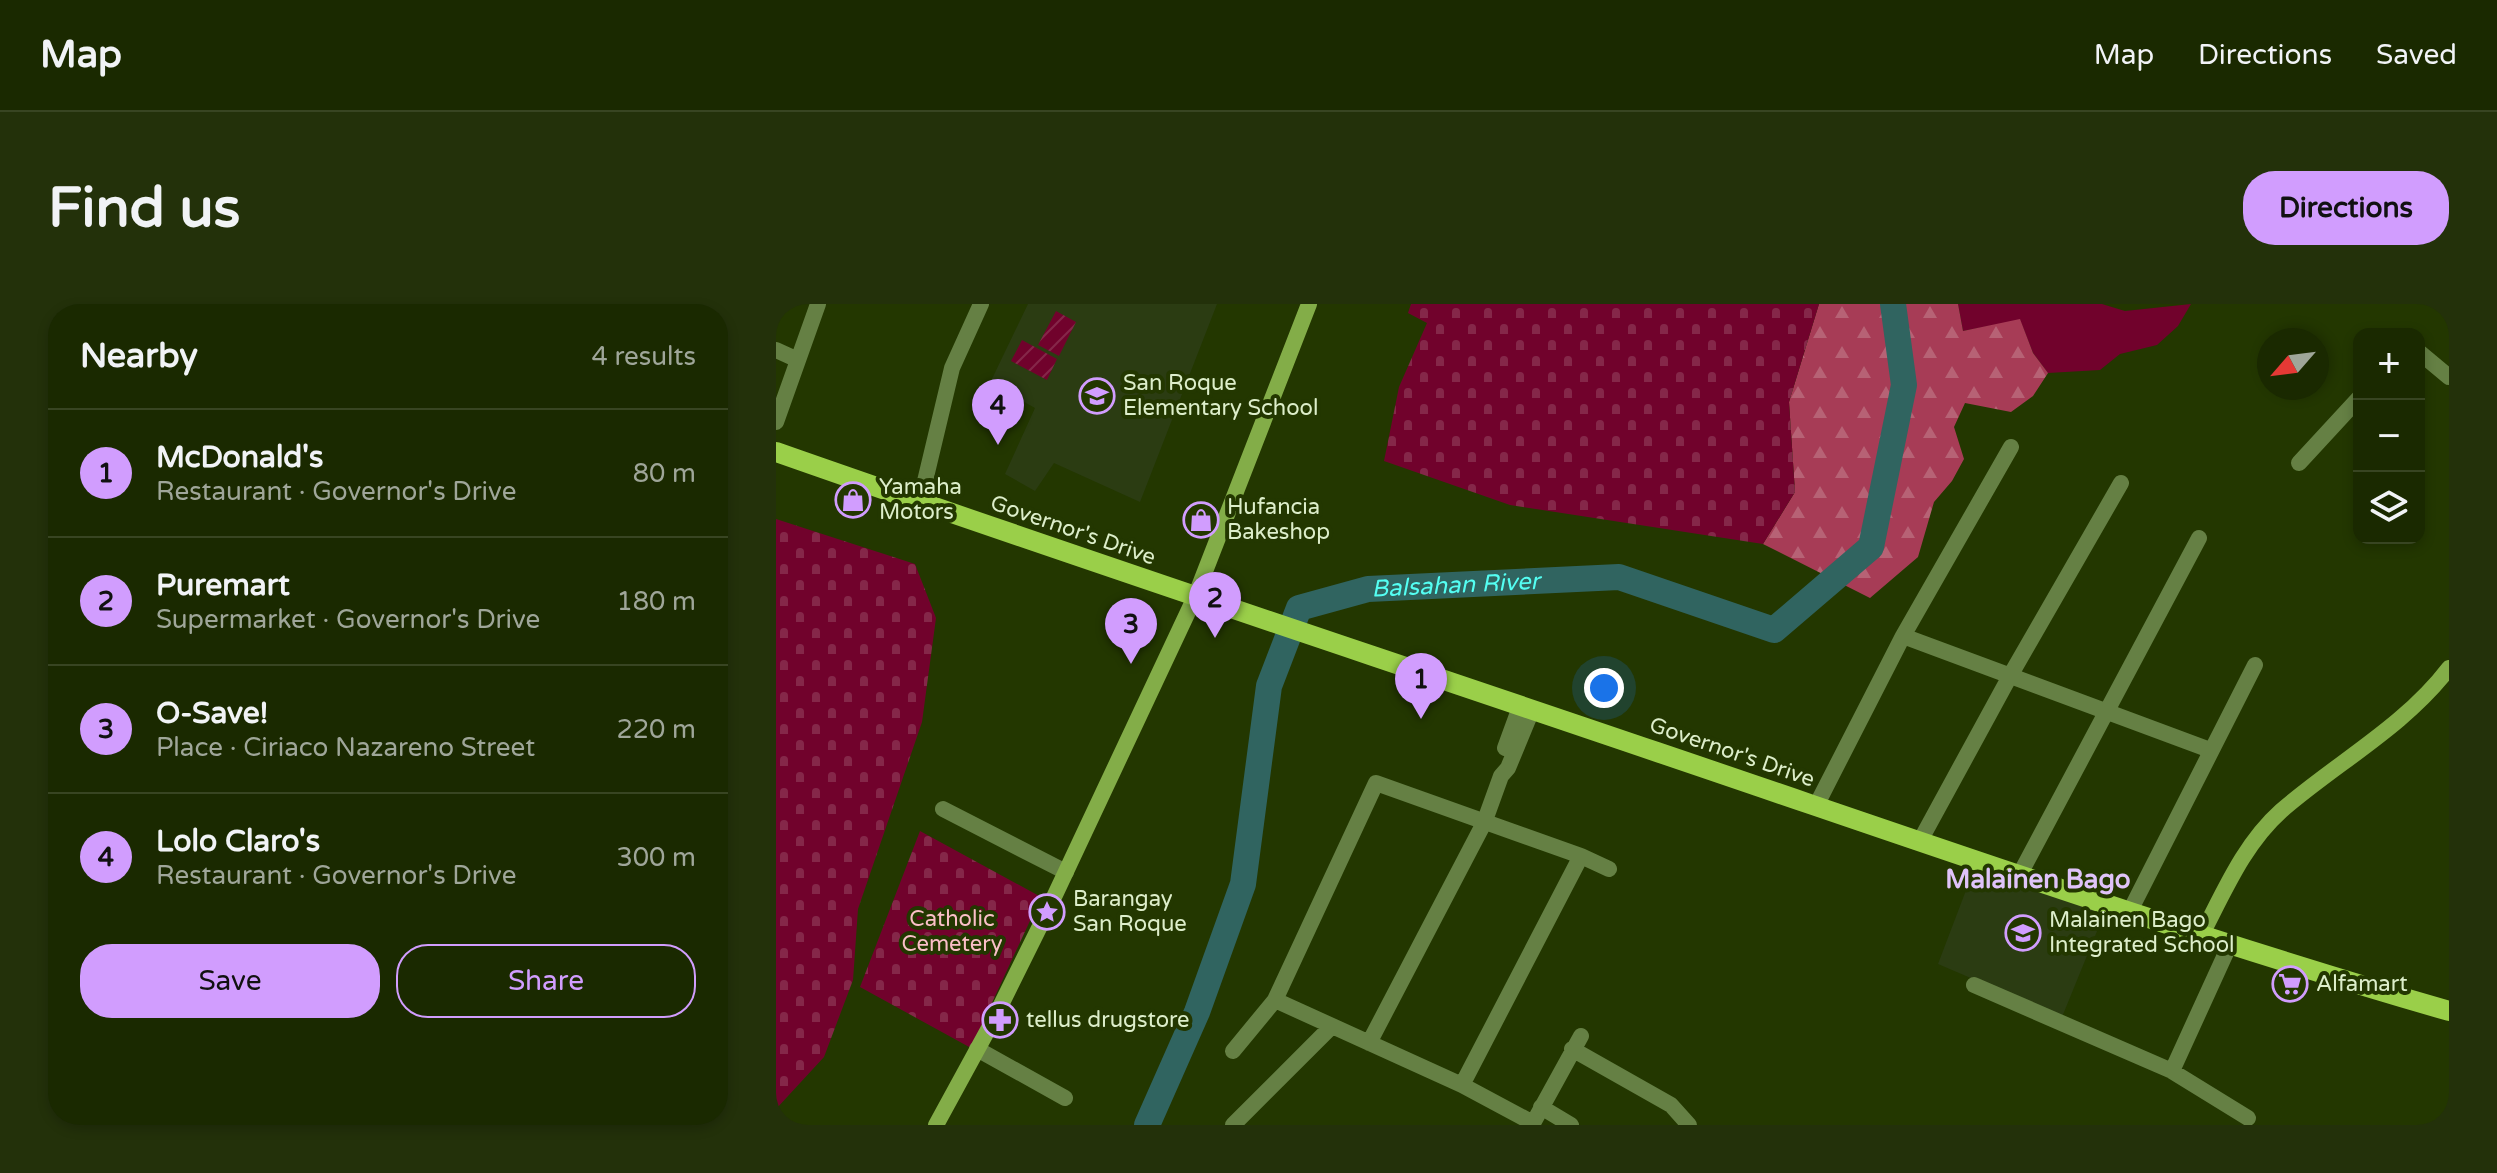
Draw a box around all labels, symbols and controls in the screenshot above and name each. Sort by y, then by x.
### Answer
text: Map [40,32,122,78]
text: Map [2094,38,2154,72]
text: Directions [2198,38,2332,72]
text: Saved [2376,38,2457,72]
button: Directions [2243,171,2449,245]
text: Find us [48,175,240,242]
north arrow [2257,328,2329,400]
map controls [2353,328,2425,544]
button: + [2353,328,2425,400]
text: Nearby [80,336,198,377]
text: 4 results [591,341,696,372]
place label: San Roque Elementary School [1123,370,1318,421]
school or university icon: San Roque Elementary School [1078,377,1116,415]
pin: 4 [972,379,1024,445]
button: − [2353,400,2425,472]
text: McDonald's [156,439,323,476]
text: 1 [98,458,114,489]
text: 80 m [633,458,696,489]
button: layers [2353,472,2425,544]
place label: Yamaha Motors [879,474,962,525]
text: Restaurant · Governor's Drive [156,476,516,507]
shop icon: Yamaha Motors [834,481,872,519]
street label: Governor's Drive [987,490,1159,570]
place label: Hufancia Bakeshop [1227,494,1330,545]
shop icon: Hufancia Bakeshop [1182,501,1220,539]
water label: Balsahan River [1371,566,1543,603]
text: Puremart [156,567,290,604]
pin: 2 [1189,572,1241,638]
text: 2 [98,586,114,617]
text: 180 m [616,586,696,617]
pin: 3 [1105,598,1157,664]
text: Supermarket · Governor's Drive [156,604,540,635]
pin: 1 [1395,653,1447,719]
your location [1584,668,1624,708]
text: O-Save! [156,695,268,732]
street label: Governor's Drive [1646,712,1818,792]
text: 3 [98,714,114,745]
text: 220 m [616,714,696,745]
text: Place · Ciriaco Nazareno Street [156,732,535,763]
text: Lolo Claro's [156,823,320,860]
text: 4 [98,842,114,873]
text: 300 m [616,842,696,873]
text: Restaurant · Governor's Drive [156,860,516,891]
district label: Malainen Bago [1945,864,2131,895]
place label: Barangay San Roque [1073,886,1187,937]
place icon: Barangay San Roque [1028,893,1066,931]
park label: Catholic Cemetery [902,906,1003,957]
place label: Malainen Bago Integrated School [2049,907,2235,958]
school or university icon: Malainen Bago Integrated School [2004,914,2042,952]
button: Save [80,944,380,1018]
button: Share [396,944,696,1018]
supermarket icon: Alfamart [2271,965,2309,1003]
place label: Alfamart [2316,971,2408,997]
pharmacy icon: tellus drugstore [981,1001,1019,1039]
place label: tellus drugstore [1026,1007,1190,1033]

